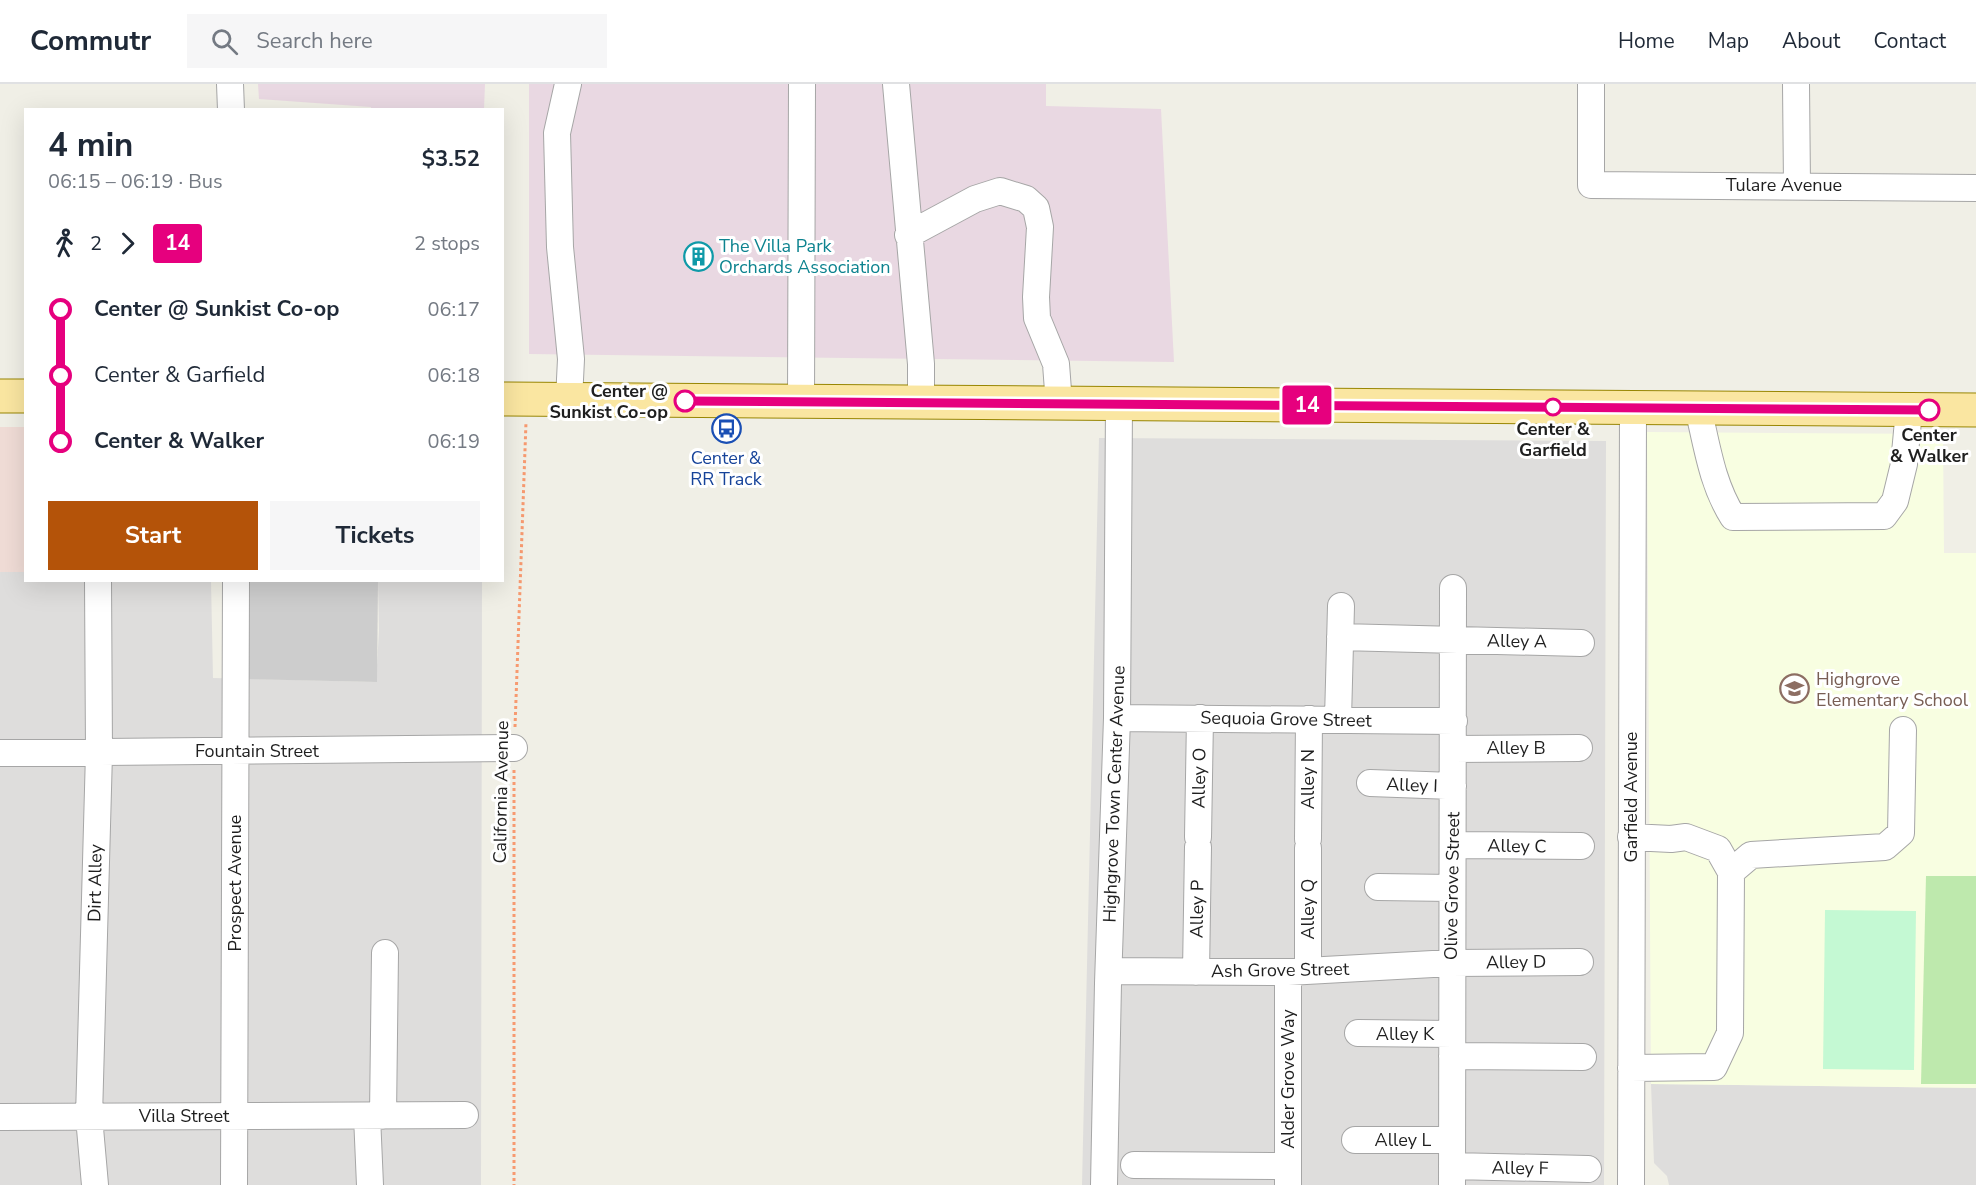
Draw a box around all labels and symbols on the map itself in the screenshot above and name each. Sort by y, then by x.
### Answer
street label: Tulare Avenue [1726,173,1842,197]
place label: The Villa Park Orchards Association [719,234,890,279]
building icon: The Villa Park Orchards Association [682,240,714,272]
place label: Center @ Sunkist Co-op [550,379,668,424]
line badge: 14 [1280,386,1334,424]
marker: Center @ Sunkist Co-op [674,390,696,412]
marker: Center & Garfield [1544,398,1562,416]
marker: Center & Walker [1918,399,1940,421]
bus stop icon: Center & RR Track [710,413,742,445]
place label: Center & Garfield [1516,417,1591,462]
place label: Center & Walker [1890,423,1968,468]
place label: Center & RR Track [690,446,763,491]
street label: Alley A [1487,628,1547,654]
street label: Highgrove Town Center Avenue [1098,665,1130,923]
place label: Highgrove Elementary School [1816,667,1969,712]
school or university icon: Highgrove Elementary School [1779,673,1811,705]
street label: Sequoia Grove Street [1200,706,1373,733]
street label: California Avenue [488,720,514,864]
street label: Garfield Avenue [1619,732,1643,862]
street label: Alley B [1486,736,1546,760]
street label: Fountain Street [195,739,320,763]
street label: Alley O [1186,747,1212,809]
street label: Alley N [1296,749,1320,809]
street label: Alley I [1386,772,1438,798]
street label: Olive Grove Street [1439,811,1465,960]
street label: Prospect Avenue [223,815,247,951]
street label: Alley C [1487,833,1547,859]
street label: Dirt Alley [82,843,108,922]
street label: Alley Q [1296,879,1320,939]
street label: Alley P [1184,880,1210,938]
street label: Alley D [1486,949,1546,975]
street label: Ash Grove Street [1211,957,1350,983]
street label: Alder Grove Way [1276,1008,1300,1149]
street label: Alley K [1376,1022,1435,1046]
street label: Villa Street [138,1104,230,1128]
street label: Alley L [1375,1128,1432,1152]
street label: Alley F [1491,1156,1549,1180]

